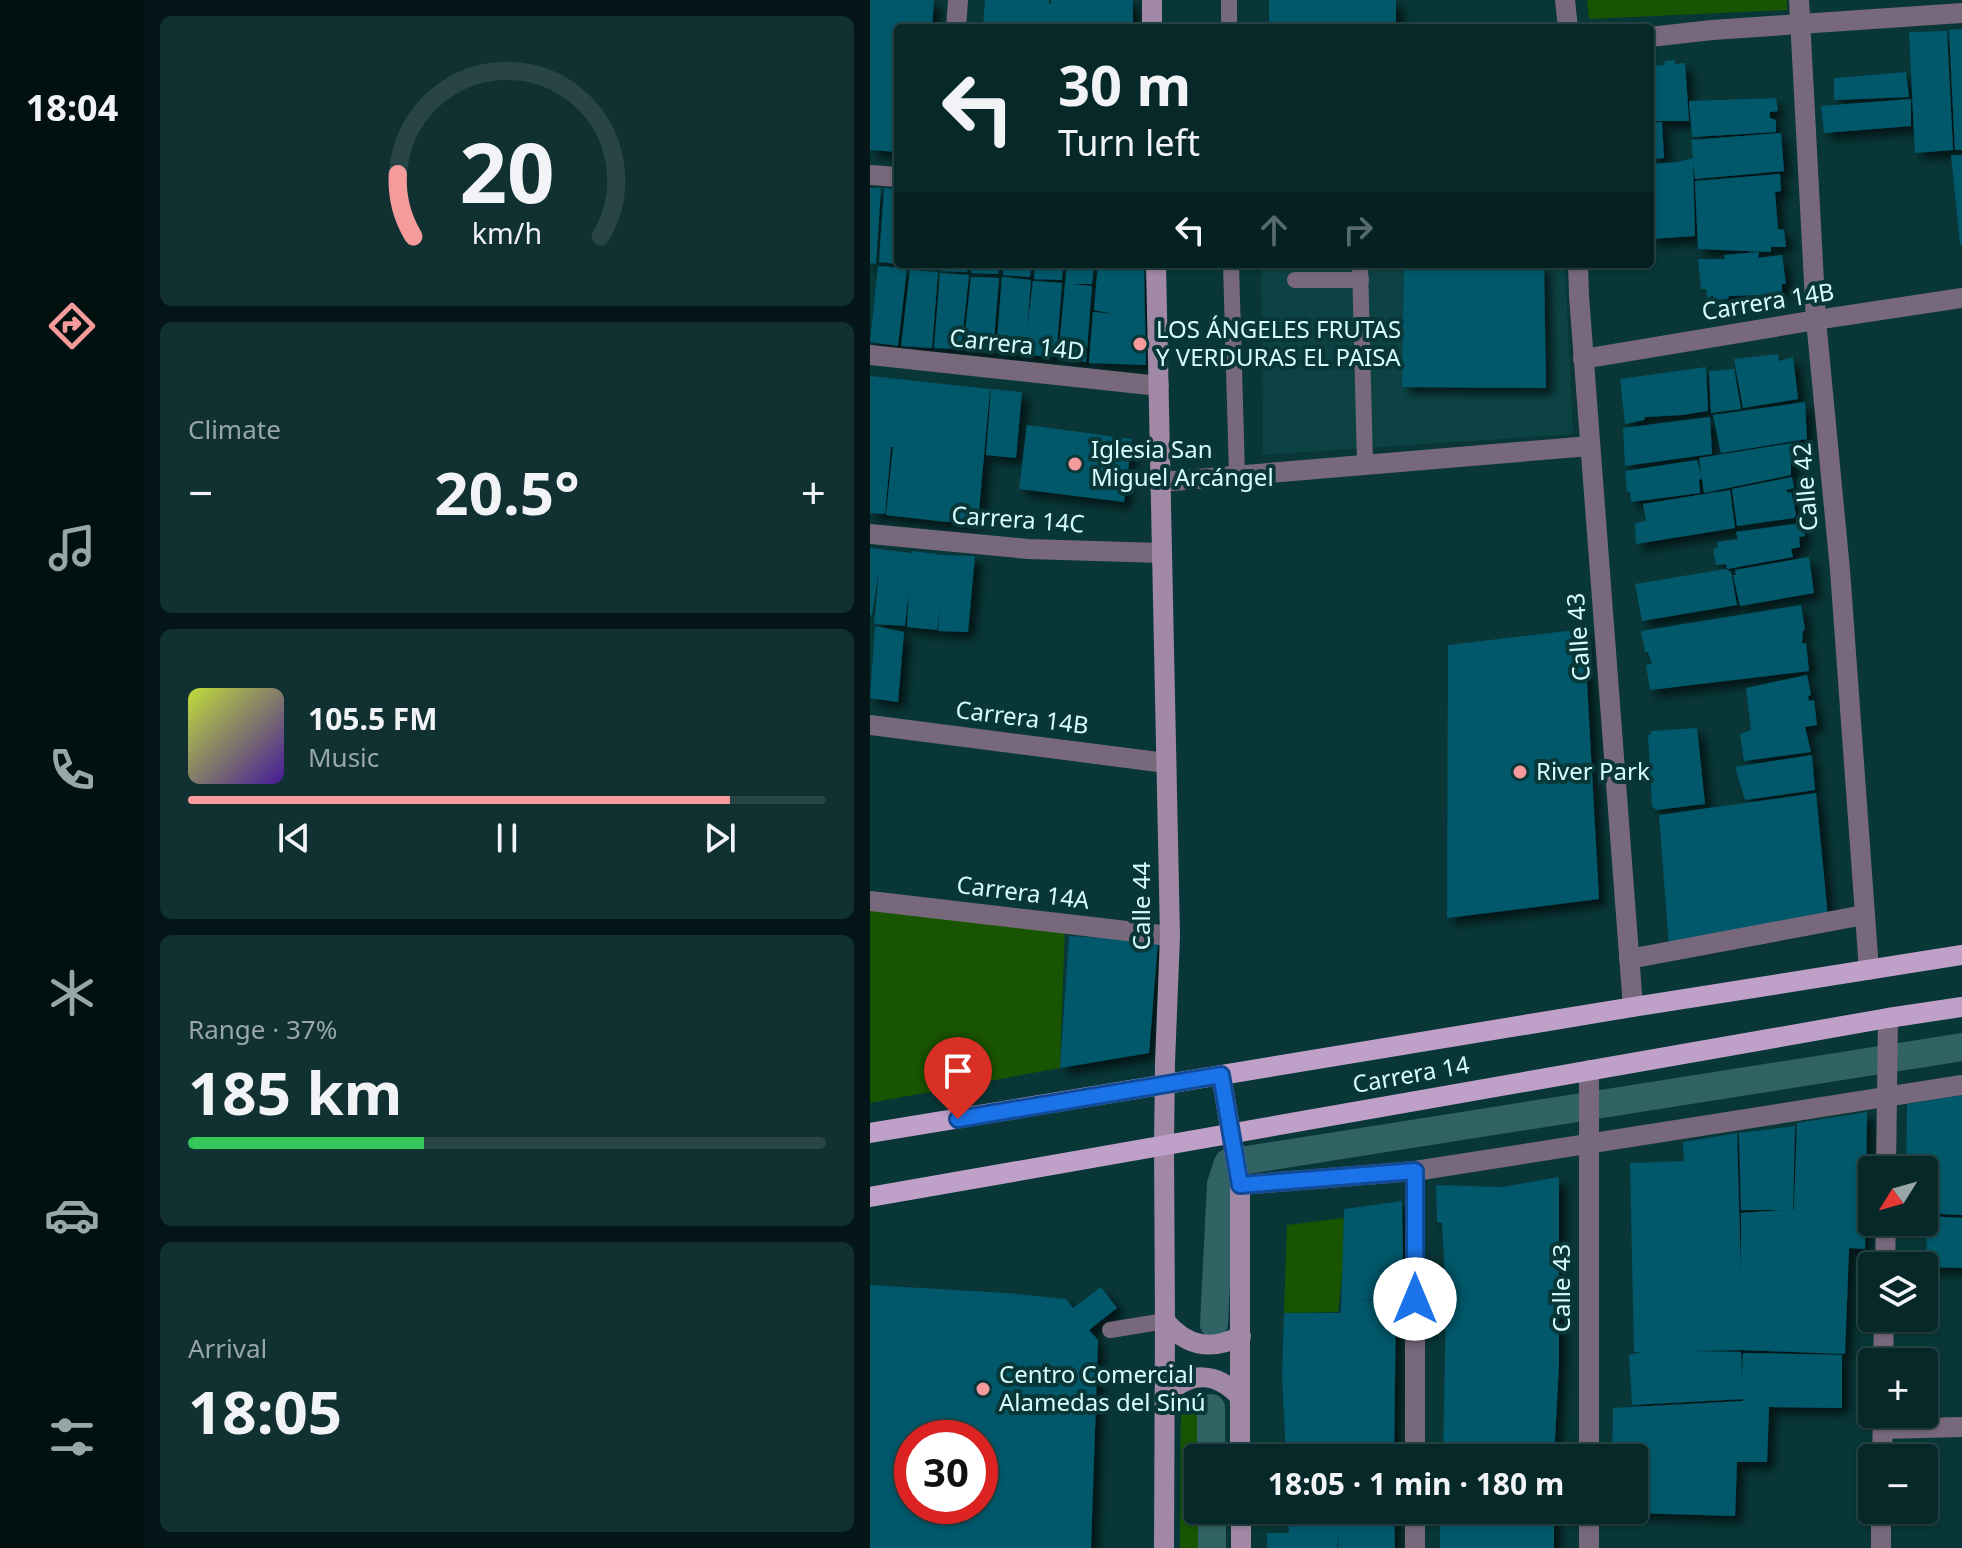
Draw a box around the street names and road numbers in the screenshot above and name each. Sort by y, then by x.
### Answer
street label: Carrera 14B [1699,274,1836,327]
street label: Carrera 14D [948,320,1086,367]
street label: Calle 42 [1784,442,1825,533]
street label: Carrera 14C [950,497,1086,540]
street label: Calle 43 [1558,592,1597,682]
street label: Carrera 14B [954,692,1091,741]
street label: Calle 44 [1124,862,1157,950]
street label: Carrera 14A [955,867,1092,916]
street label: Carrera 14 [1350,1047,1472,1100]
street label: Calle 43 [1544,1244,1577,1332]

